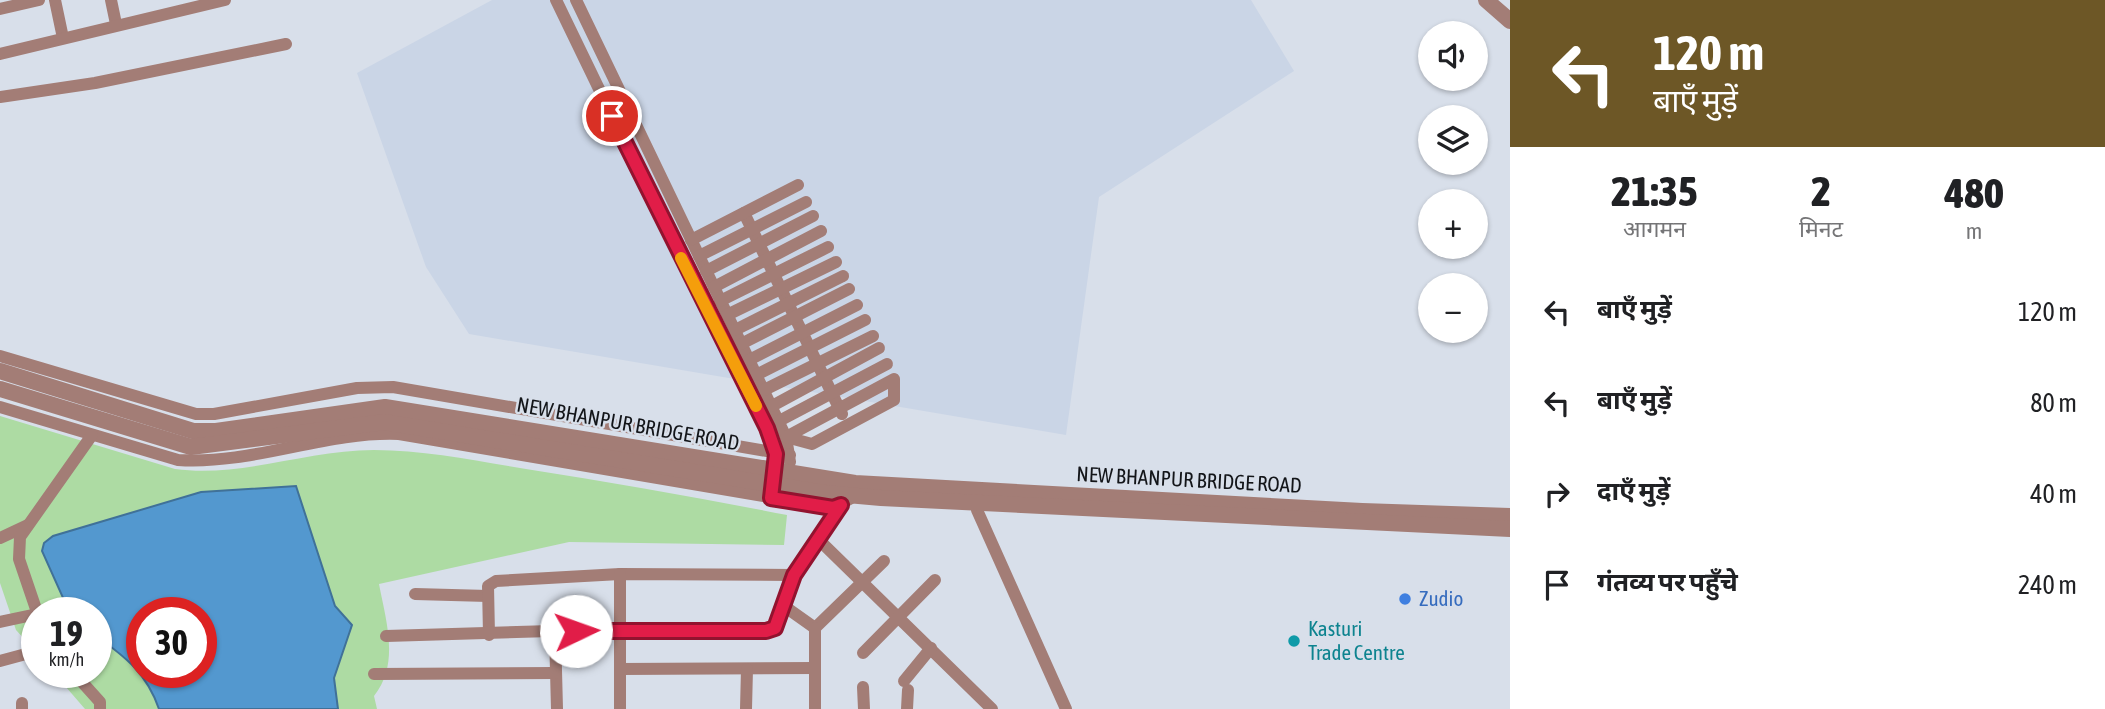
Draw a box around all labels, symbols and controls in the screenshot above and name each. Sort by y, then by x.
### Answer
map controls [1418,21,1488,343]
button: sound [1418,21,1488,91]
text: 120 m [1653,24,1764,80]
icon: left [1538,28,1629,119]
text: बाएँ मुड़ें [1653,82,1738,119]
pin [582,86,642,146]
icon: arrive [593,97,631,135]
button: layers [1418,105,1488,175]
text: 21:35 [1611,167,1698,215]
text: 2 [1811,167,1831,215]
text: 480 [1944,169,2004,217]
button: + [1418,189,1488,259]
text: आगमन [1623,216,1686,242]
text: मिनट [1799,216,1843,242]
text: m [1966,218,1982,244]
button: − [1418,273,1488,343]
icon: left [1538,293,1576,331]
text: बाएँ मुड़ें [1597,294,1672,324]
text: 120 m [2018,297,2077,327]
icon: left [1538,384,1576,422]
text: बाएँ मुड़ें [1597,385,1672,415]
text: 80 m [2030,388,2077,418]
street label: NEW BHANPUR BRIDGE ROAD [515,392,741,454]
street label: NEW BHANPUR BRIDGE ROAD [1076,461,1302,497]
icon: right [1538,475,1576,513]
text: दाएँ मुड़ें [1597,476,1670,506]
text: 40 m [2030,479,2077,509]
icon: arrive [1538,566,1576,604]
text: गंतव्य पर पहुँचे [1597,567,1738,597]
text: 240 m [2018,570,2077,600]
place label: Zudio [1419,586,1463,610]
marker: Zudio [1397,591,1413,607]
position arrow [539,594,613,668]
speed limit sign: 30 [126,597,217,688]
text: 19 [50,613,83,653]
place label: Kasturi Trade Centre [1308,616,1405,664]
marker: Kasturi Trade Centre [1286,633,1302,649]
text: km/h [49,649,84,670]

